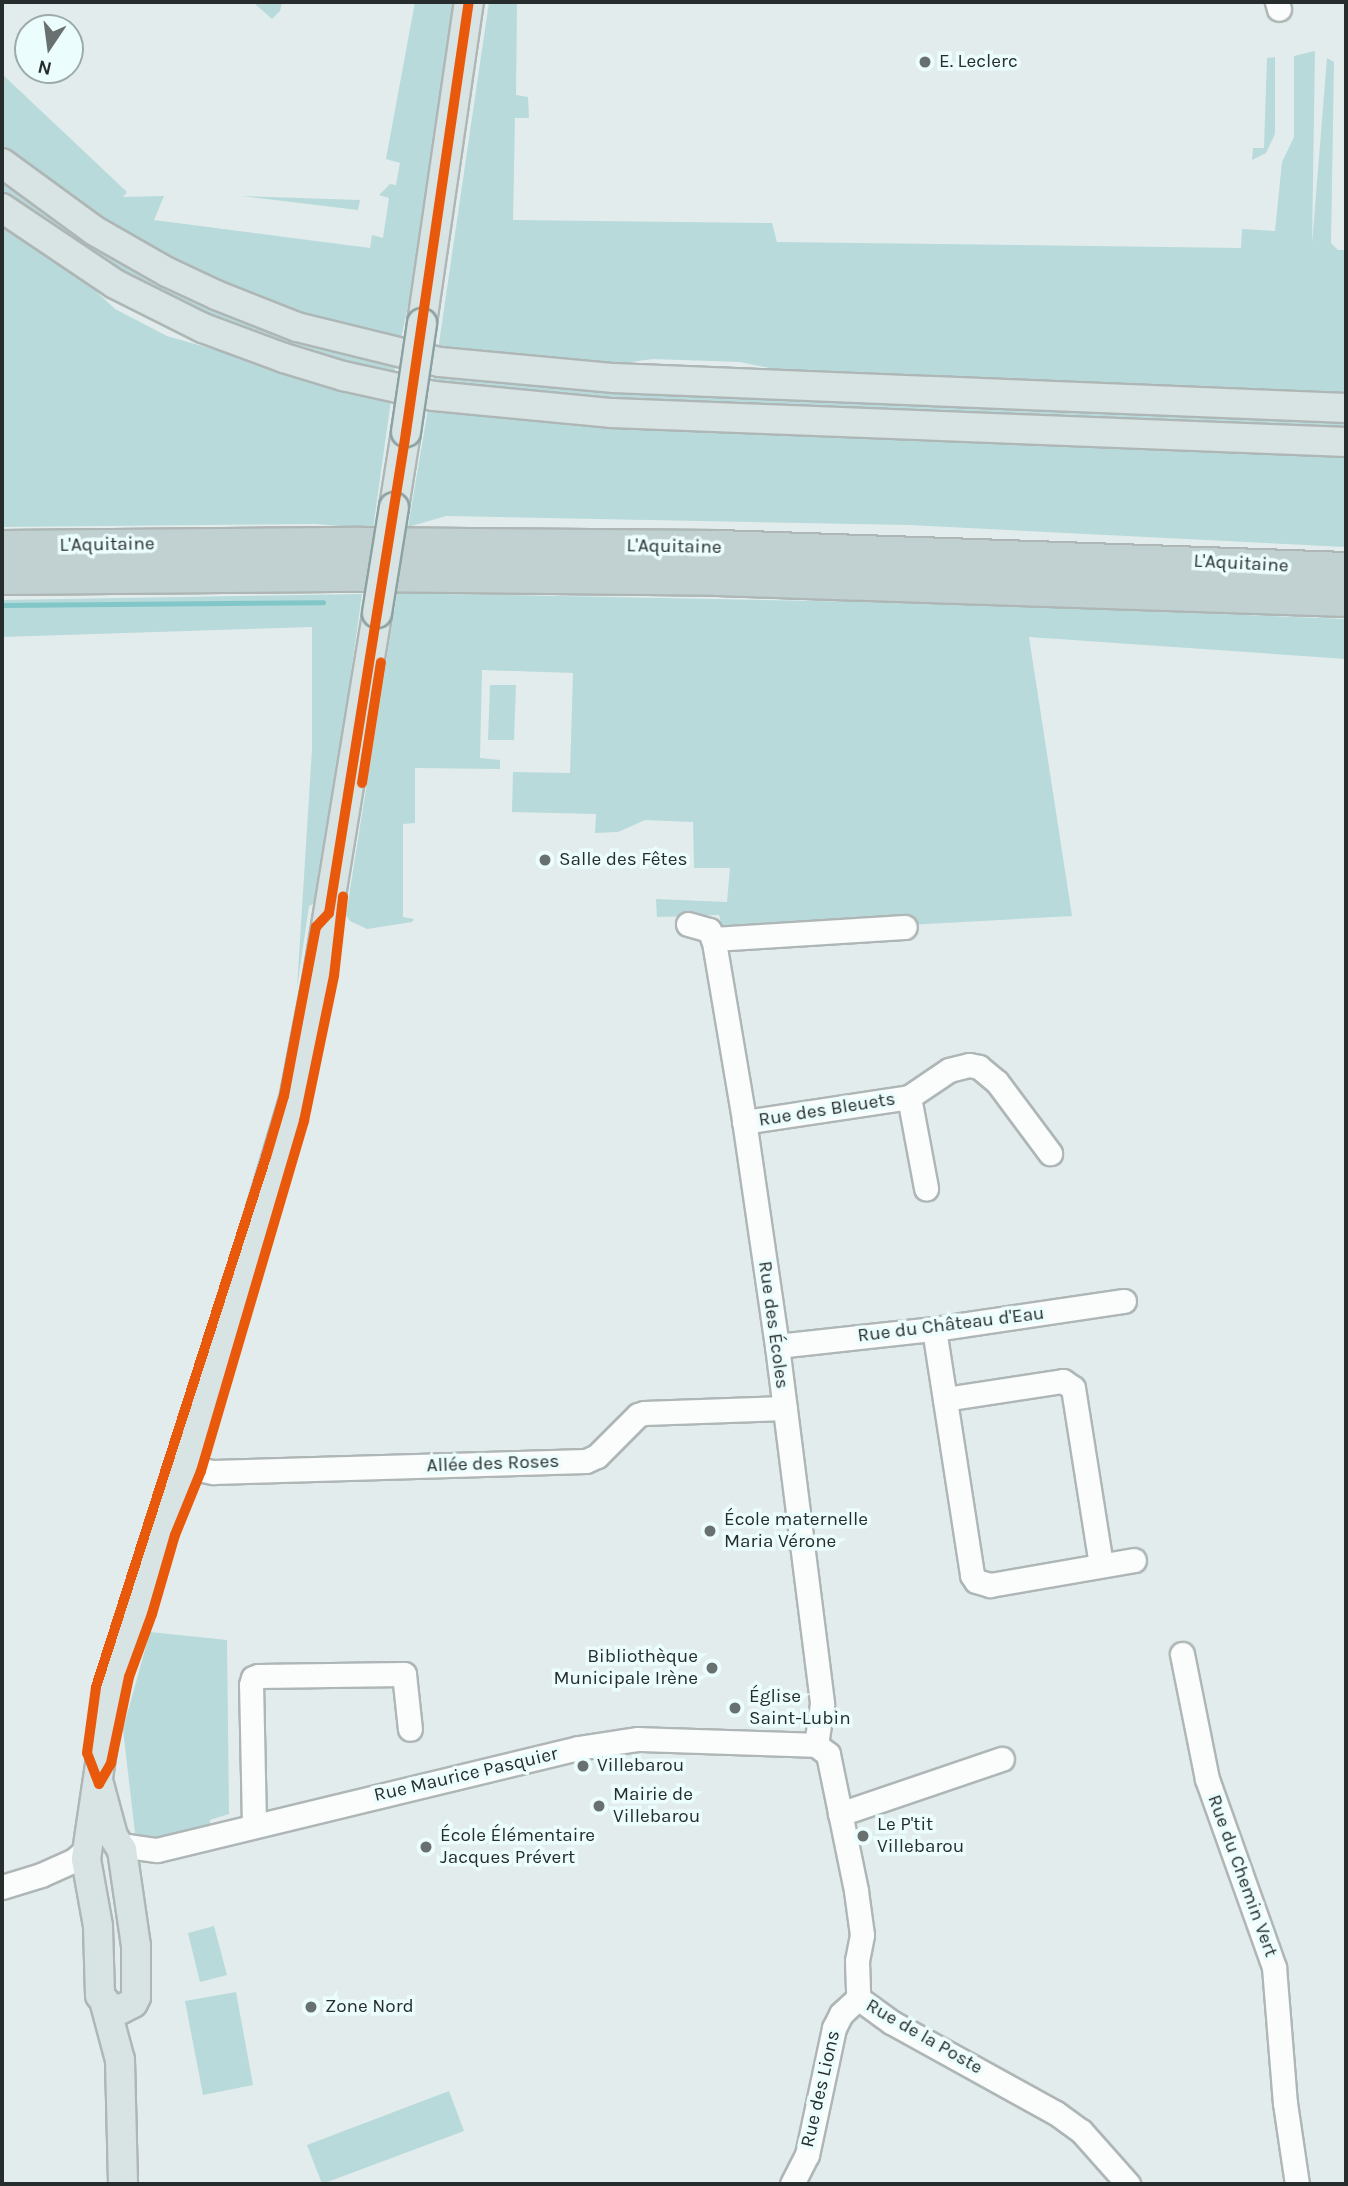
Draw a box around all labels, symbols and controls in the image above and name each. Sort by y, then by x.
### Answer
north arrow [14,14,84,84]
place label: E. Leclerc [939,51,1018,73]
marker: E. Leclerc [917,54,933,70]
text: N [36,55,54,80]
street label: L'Aquitaine [59,533,155,557]
street label: L'Aquitaine [626,535,722,559]
street label: L'Aquitaine [1193,550,1289,578]
place label: Salle des Fêtes [559,849,687,871]
marker: Salle des Fêtes [537,852,553,868]
street label: Rue des Bleuets [757,1088,897,1132]
street label: Rue des Écoles [753,1260,793,1390]
street label: Rue du Château d'Eau [856,1302,1046,1348]
street label: Allée des Roses [426,1450,560,1478]
place label: École maternelle Maria Vérone [724,1509,868,1553]
marker: École maternelle Maria Vérone [702,1523,718,1539]
place label: Bibliothèque Municipale Irène [553,1646,698,1690]
marker: Bibliothèque Municipale Irène [704,1660,720,1676]
place label: Église Saint-Lubin [749,1686,851,1730]
marker: Église Saint-Lubin [727,1700,743,1716]
street label: Rue Maurice Pasquier [372,1743,560,1807]
place label: Villebarou [597,1755,684,1777]
marker: Villebarou [575,1758,591,1774]
place label: Mairie de Villebarou [613,1784,700,1828]
street label: Rue du Chemin Vert [1202,1792,1282,1960]
marker: Mairie de Villebarou [591,1798,607,1814]
place label: Le P'tit Villebarou [877,1814,964,1858]
place label: École Élémentaire Jacques Prévert [440,1825,595,1869]
marker: Le P'tit Villebarou [855,1828,871,1844]
marker: École Élémentaire Jacques Prévert [418,1839,434,1855]
street label: Rue de la Poste [862,1994,986,2080]
place label: Zone Nord [325,1996,414,2018]
marker: Zone Nord [303,1999,319,2015]
street label: Rue des Lions [796,2028,846,2150]

